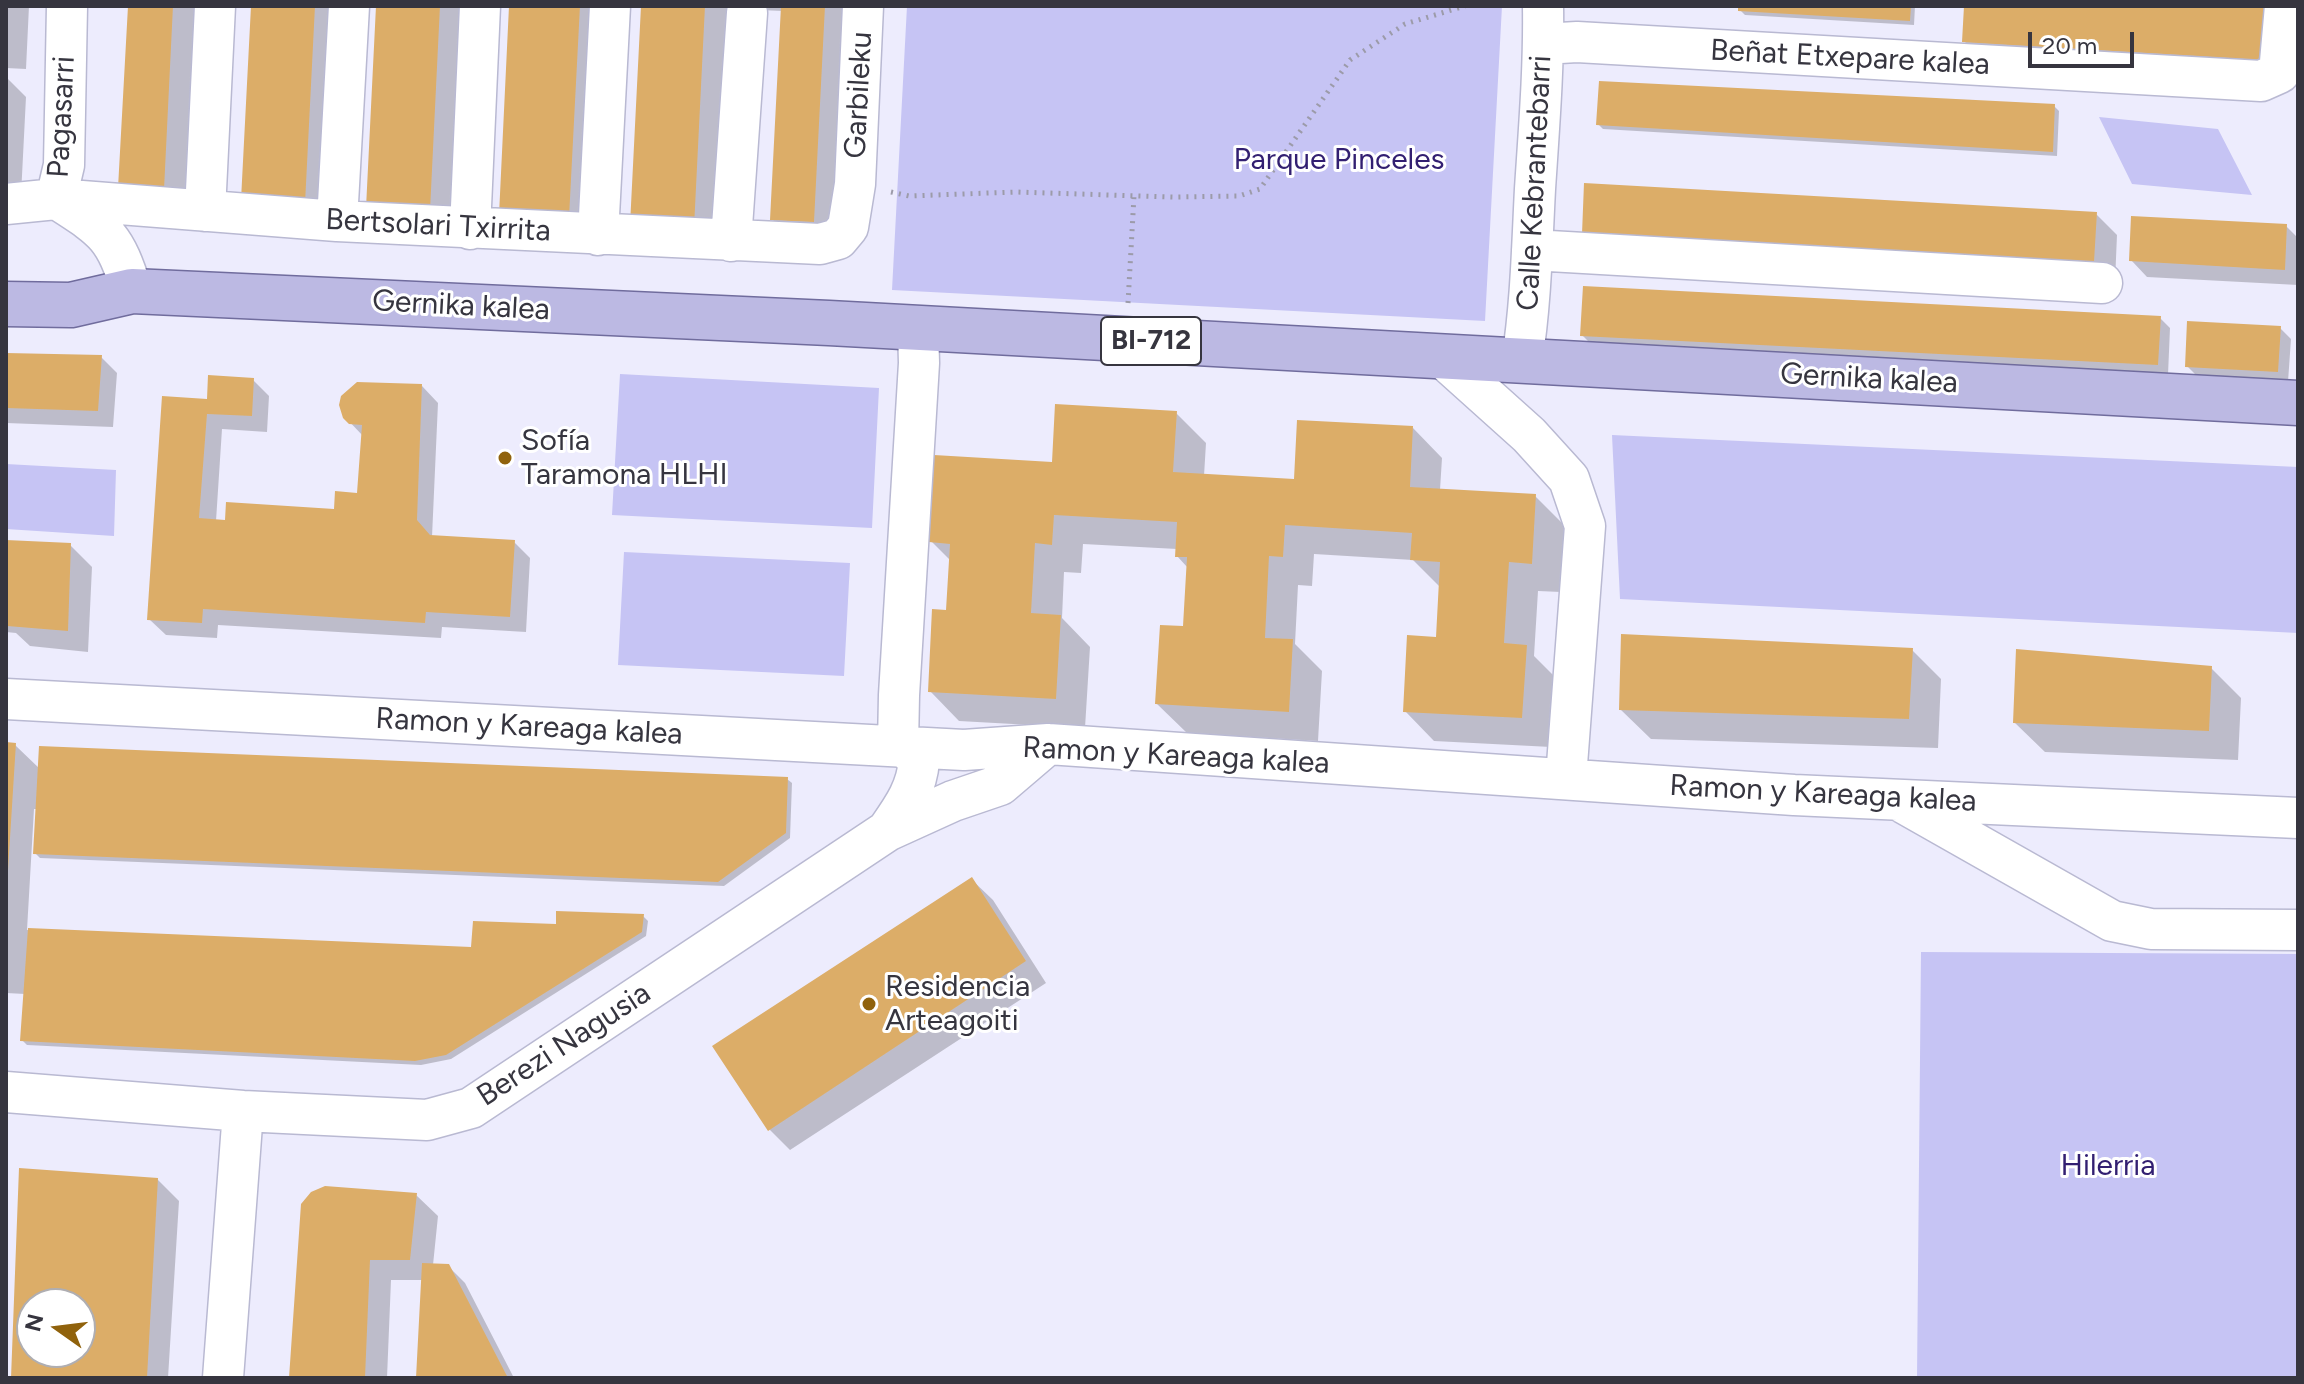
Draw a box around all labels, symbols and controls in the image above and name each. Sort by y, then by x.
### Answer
scale bar [2032,16,2138,66]
street label: Garbileku [838,31,880,159]
text: 20 m [2042,31,2097,60]
street label: Beñat Etxepare kalea [1709,33,1991,83]
street label: Calle Kebrantebarri [1510,54,1560,312]
street label: Pagasarri [41,55,83,179]
park label: Parque Pinceles [1233,142,1445,178]
street label: Bertsolari Txirrita [324,202,552,250]
street label: Gernika kalea [371,283,551,329]
road number: BI-712 [1101,317,1201,365]
street label: Gernika kalea [1779,356,1959,402]
place label: Sofía Taramona HLHI [521,423,728,494]
marker: Sofía Taramona HLHI [496,449,514,467]
street label: Ramon y Kareaga kalea [374,701,684,753]
street label: Ramon y Kareaga kalea [1021,730,1331,782]
street label: Ramon y Kareaga kalea [1668,768,1978,820]
place label: Residencia Arteagoiti [885,969,1030,1040]
street label: Berezi Nagusia [471,976,657,1114]
marker: Residencia Arteagoiti [860,995,878,1013]
park label: Hilerria [2060,1148,2156,1184]
north arrow [16,1288,96,1368]
text: N [19,1311,49,1334]

